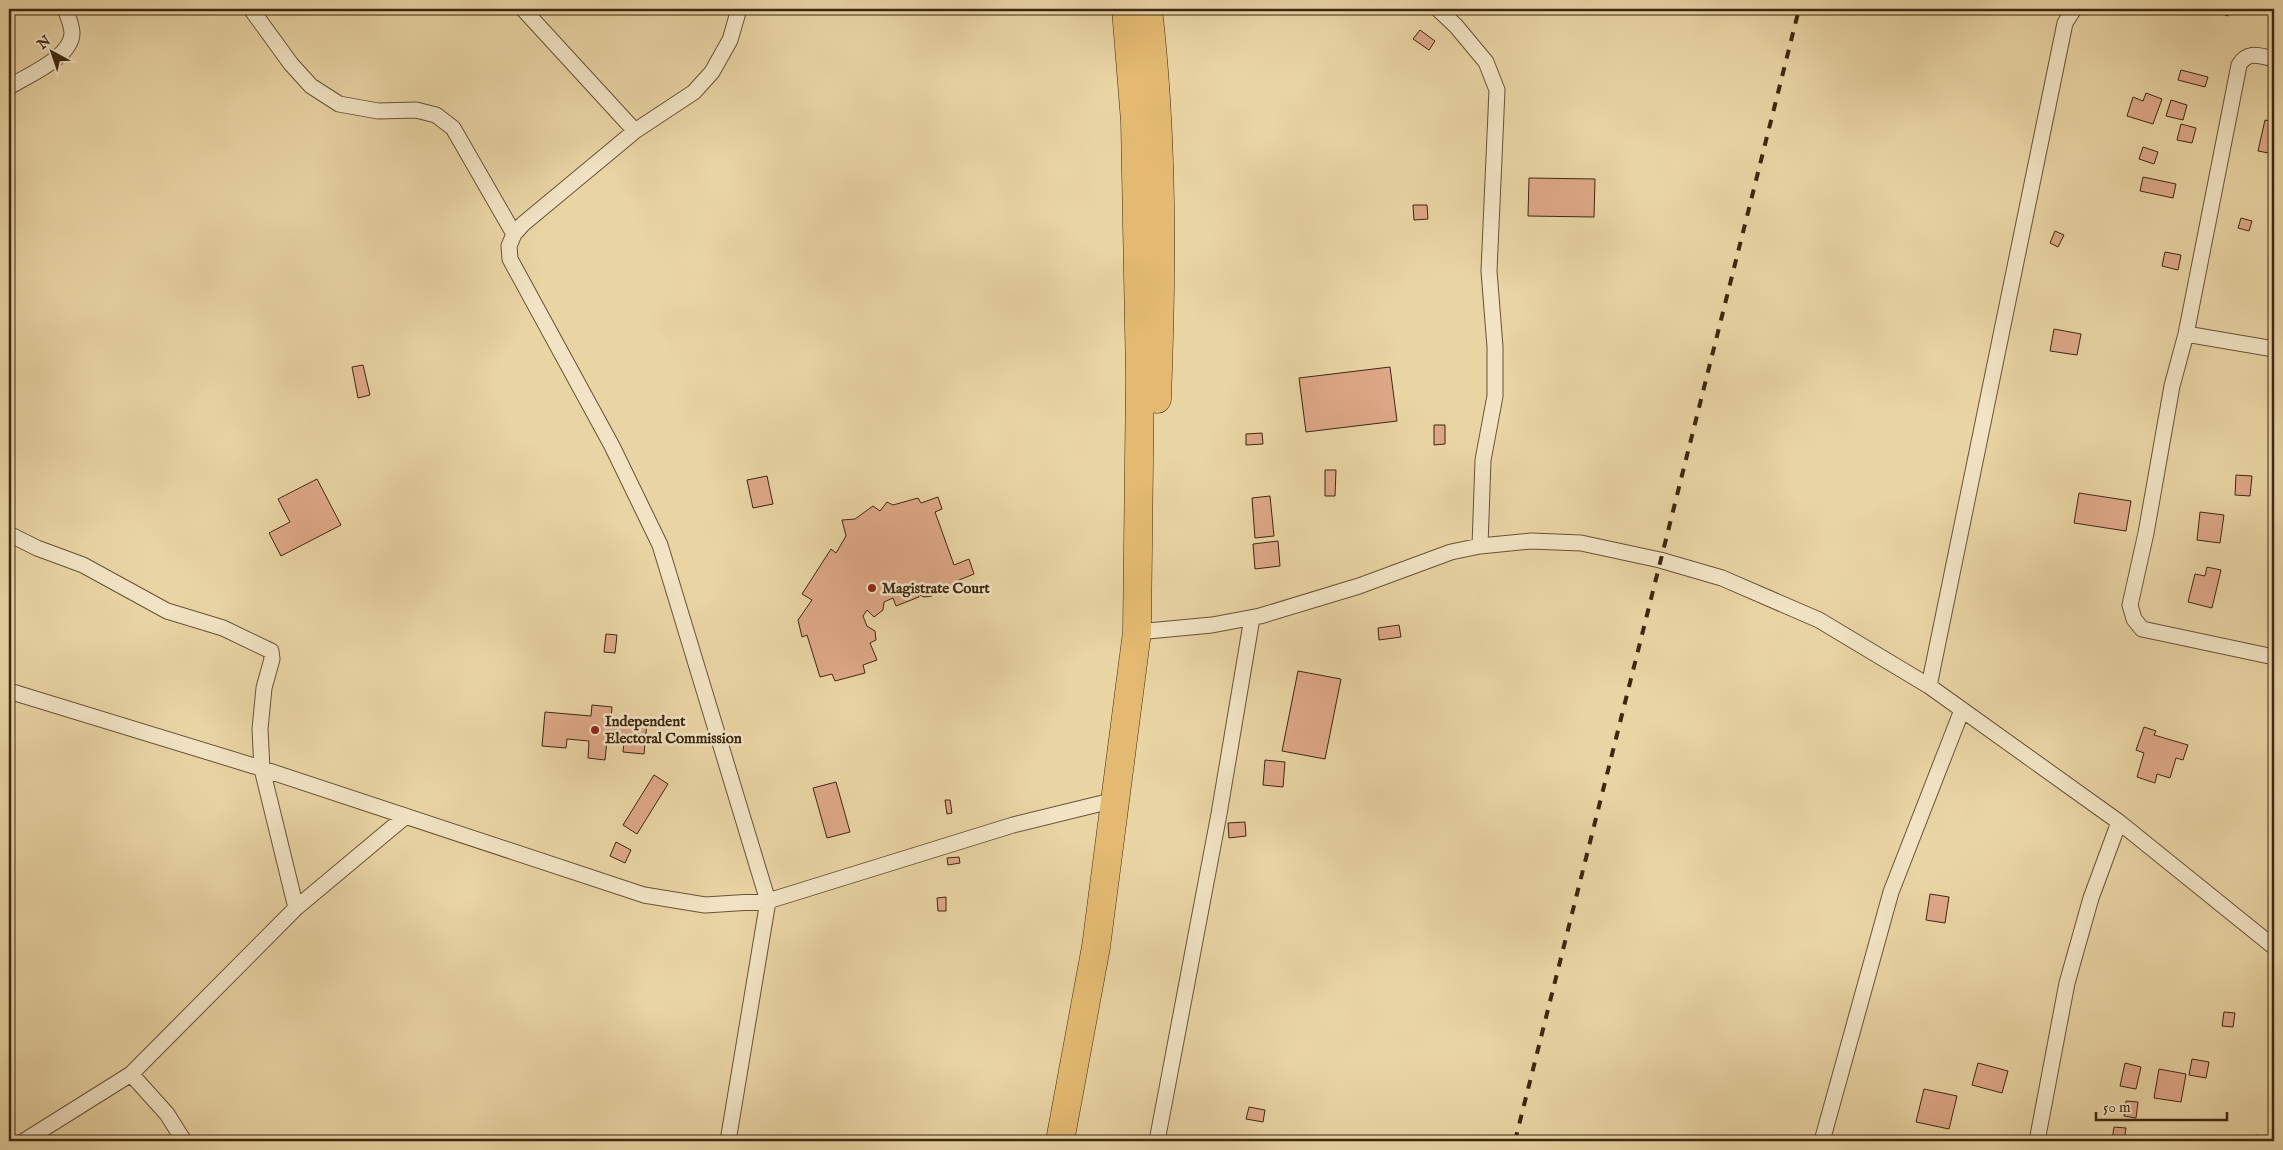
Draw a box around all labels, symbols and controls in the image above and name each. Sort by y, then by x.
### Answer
north arrow [28,28,78,78]
text: N [33,32,55,54]
place label: Magistrate Court [882,579,990,598]
marker: Magistrate Court [866,582,878,594]
place label: Independent Electoral Commission [605,712,742,748]
marker: Independent Electoral Commission [589,724,601,736]
scale bar [2096,1090,2227,1122]
text: 50 m [2103,1098,2131,1117]

